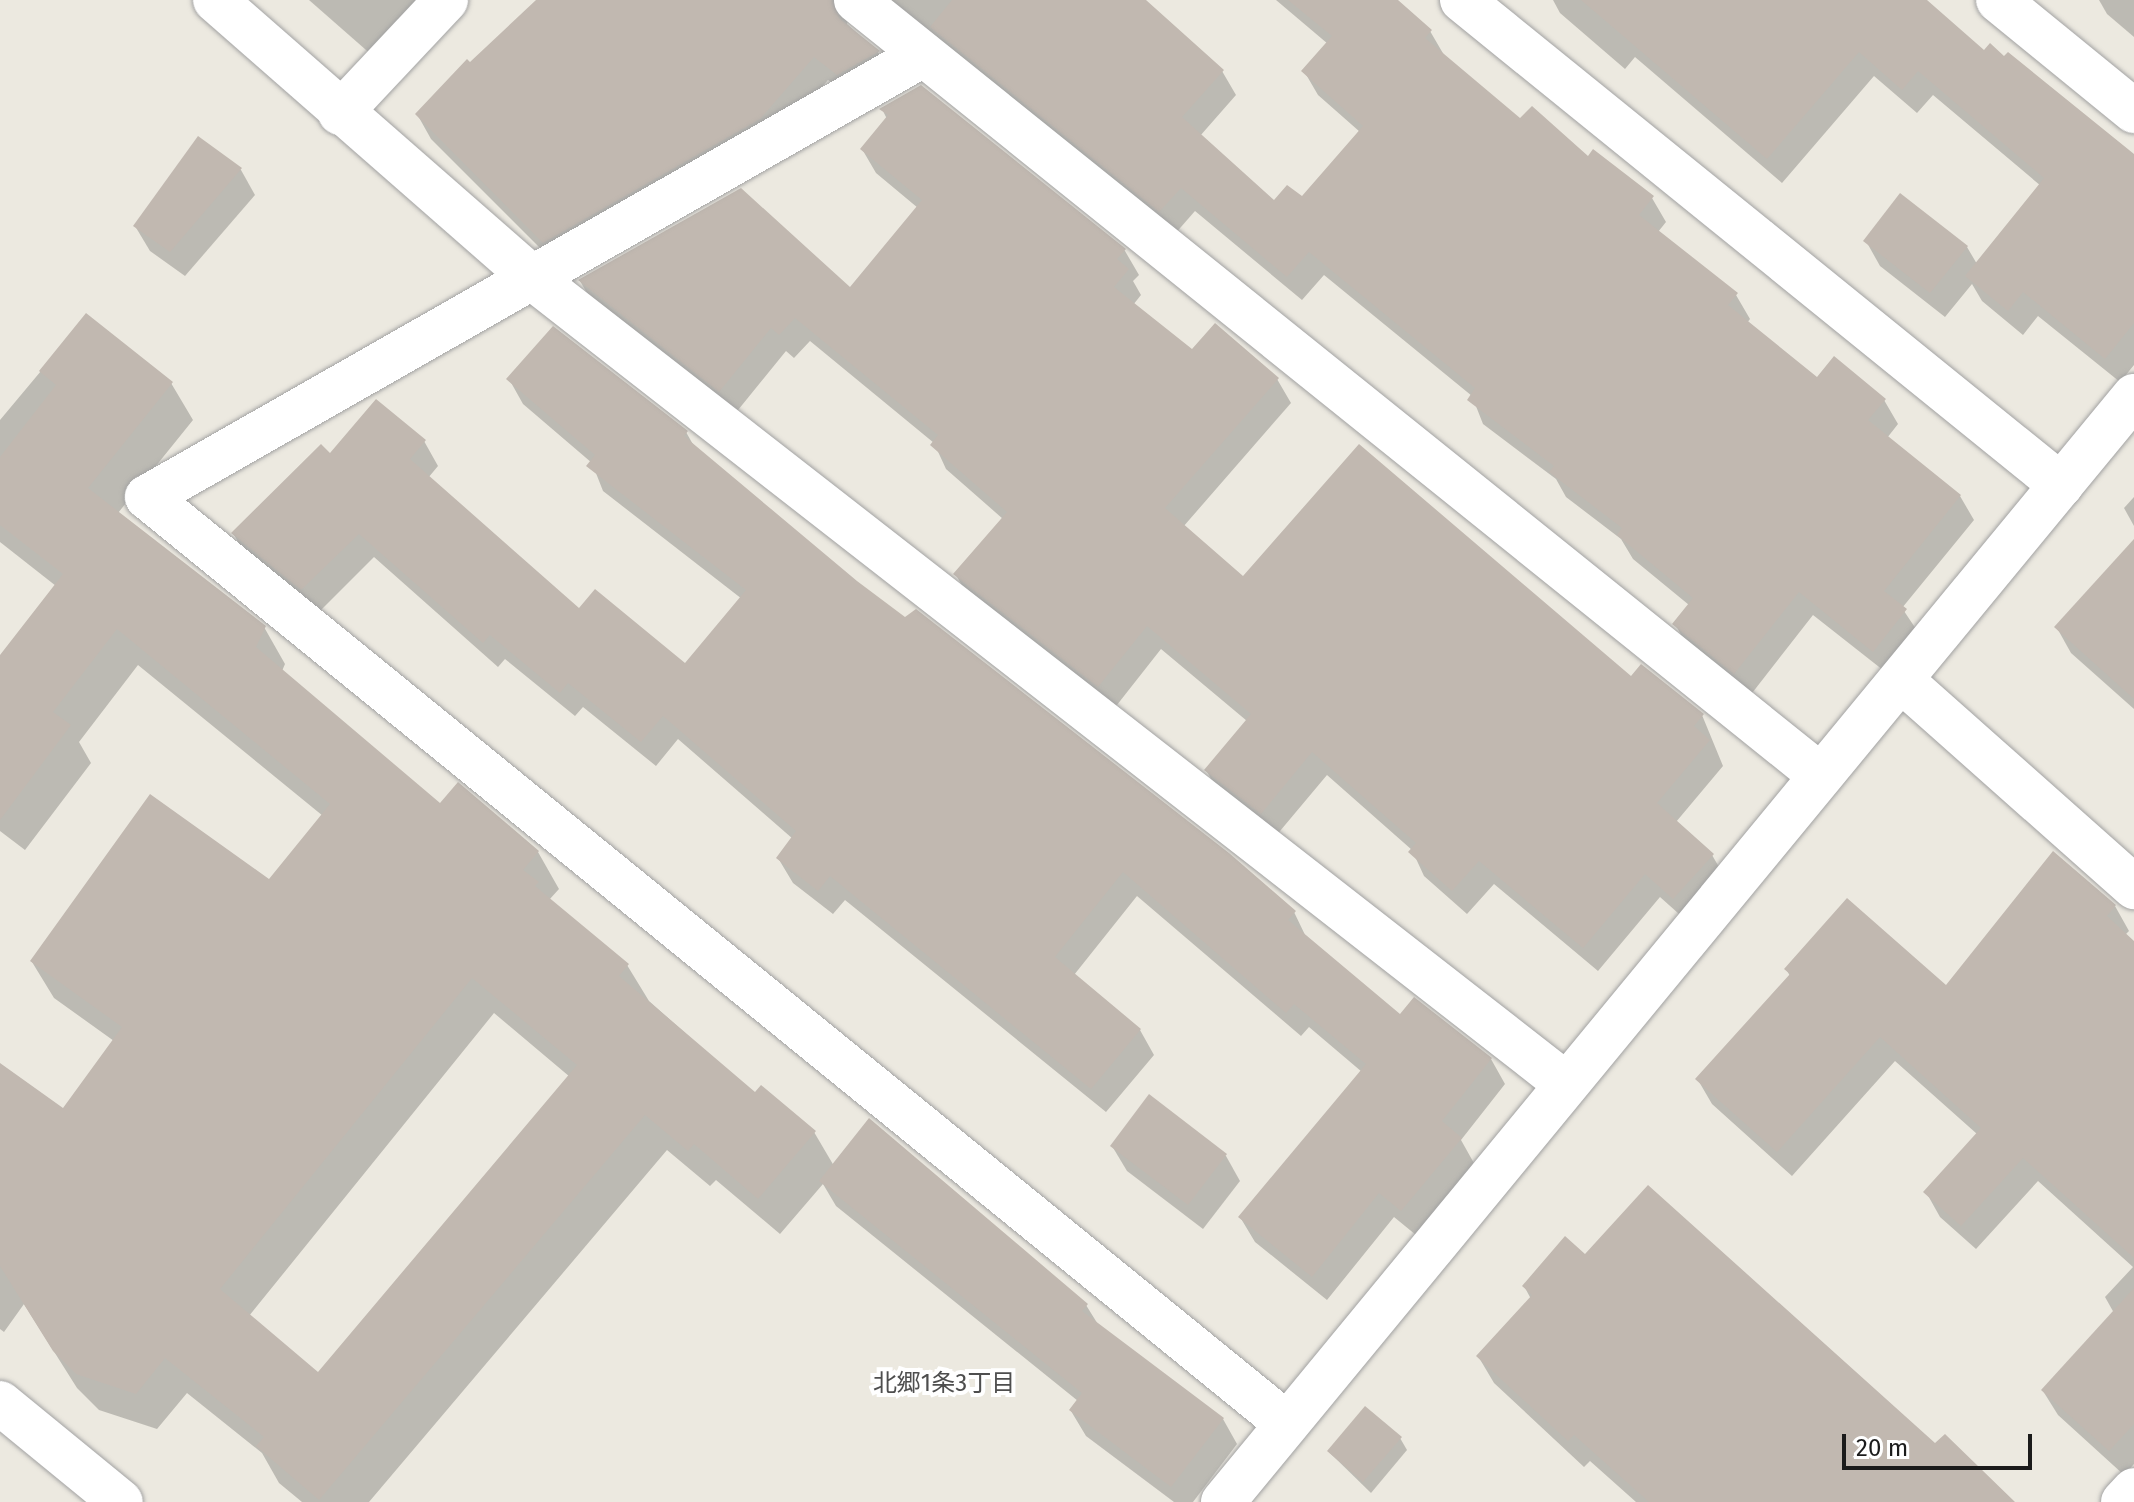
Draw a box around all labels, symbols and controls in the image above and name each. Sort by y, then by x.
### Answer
district label: 北郷1条3丁目 [873,1370,1015,1398]
scale bar [1846,1418,2036,1468]
text: 20 m [1856,1434,1908,1462]

